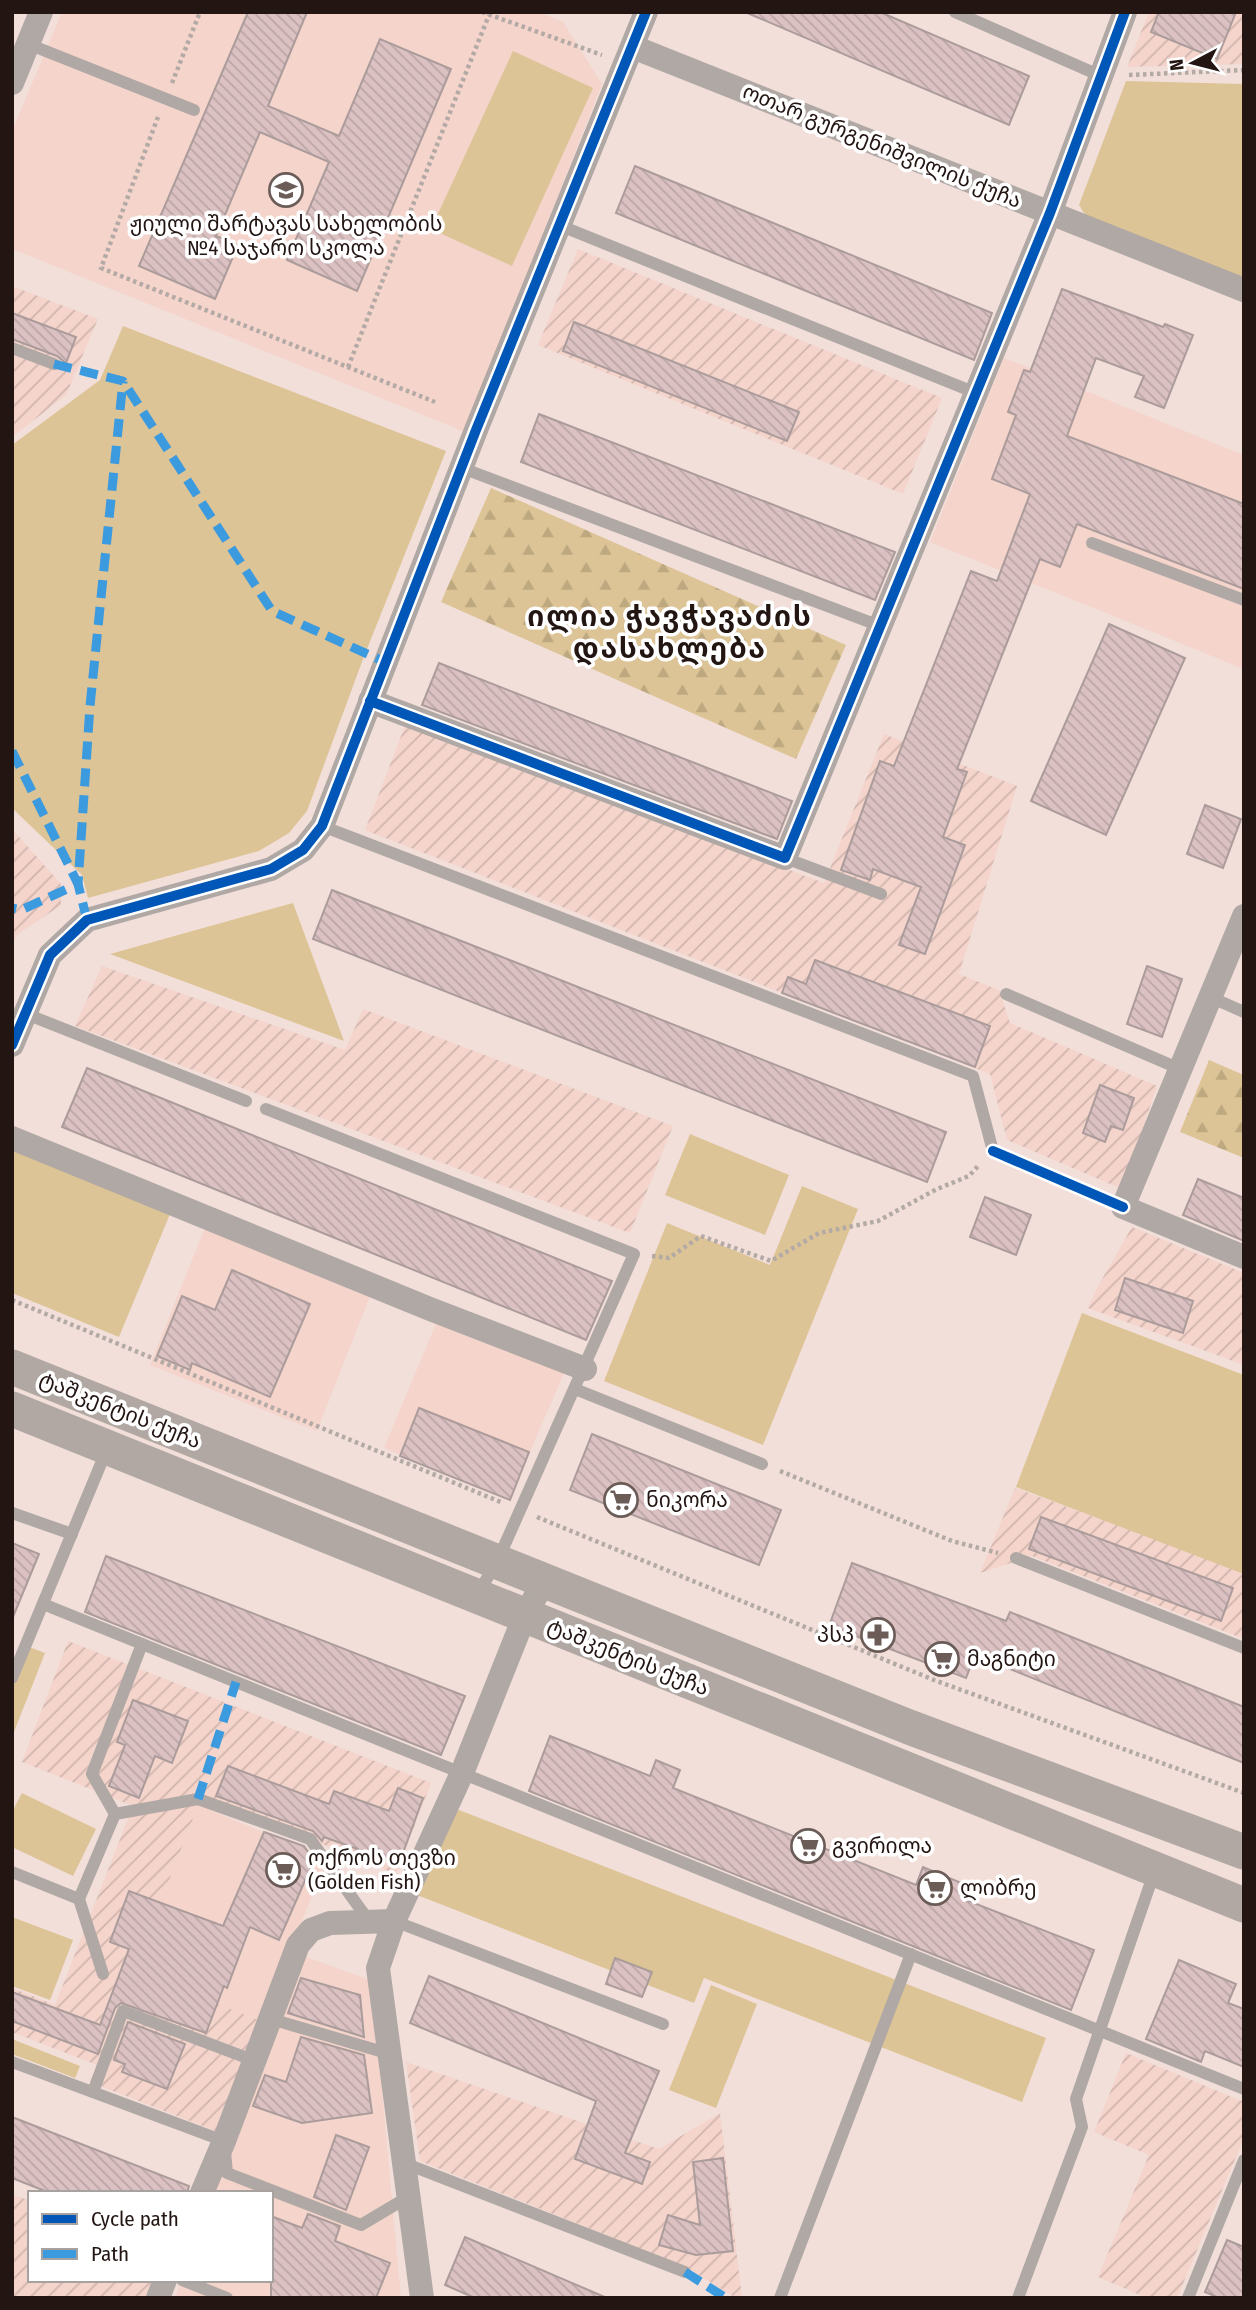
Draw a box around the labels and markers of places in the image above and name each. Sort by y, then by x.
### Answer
school or university icon: ჟიული შარტავას სახელობის №4 საჯარო სკოლა [267,171,305,209]
place label: ჟიული შარტავას სახელობის №4 საჯარო სკოლა [130,211,442,261]
supermarket icon: ნიკორა [602,1481,640,1519]
place label: ნიკორა [646,1487,728,1513]
pharmacy icon: პსპ [859,1616,897,1654]
place label: პსპ [817,1622,854,1648]
supermarket icon: მაგნიტი [923,1640,961,1678]
place label: მაგნიტი [967,1646,1056,1672]
supermarket icon: გვირილა [789,1827,827,1865]
place label: გვირილა [832,1833,932,1859]
place label: ოქროს თევზი (Golden Fish) [308,1845,456,1895]
supermarket icon: ოქროს თევზი (Golden Fish) [264,1851,302,1889]
supermarket icon: ლიბრე [916,1869,954,1907]
place label: ლიბრე [960,1875,1037,1901]

